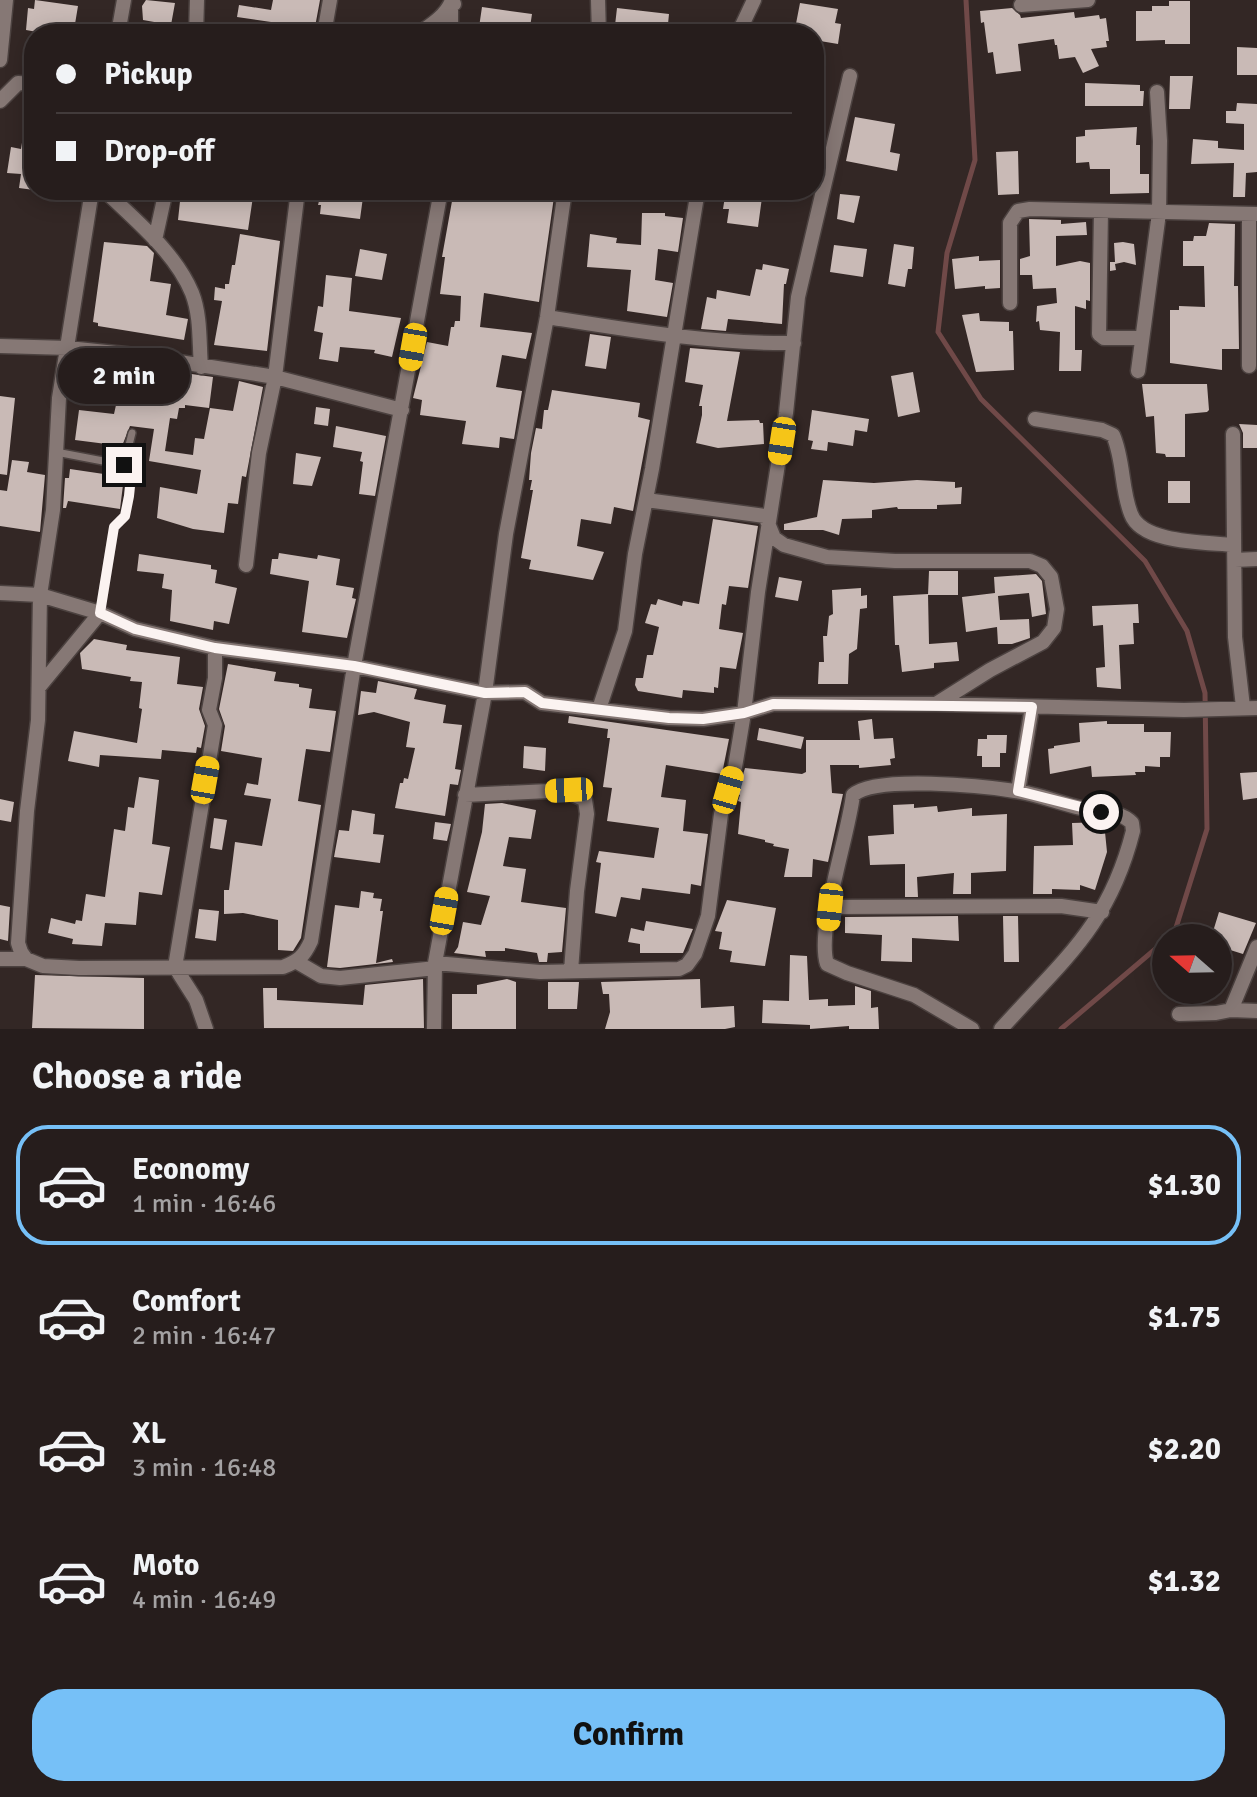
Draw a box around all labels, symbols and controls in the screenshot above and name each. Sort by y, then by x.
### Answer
text: Pickup [104,56,193,93]
text: Drop-off [104,133,214,170]
car [397,321,429,373]
callout: 2 min [58,349,190,405]
text: 2 min [93,360,155,392]
car [766,415,798,467]
route end [106,447,142,483]
car [189,754,221,806]
car [710,764,746,816]
car [544,777,594,803]
route start [1083,794,1119,830]
car [816,882,844,932]
car [428,885,460,937]
north arrow [1152,924,1232,1004]
map controls [1152,924,1232,1004]
text: Choose a ride [32,1054,242,1099]
icon: car [36,1149,108,1221]
text: Economy [132,1151,249,1188]
text: $1.30 [1148,1167,1221,1204]
text: 1 min · 16:46 [132,1188,276,1220]
icon: car [36,1281,108,1353]
text: Comfort [132,1283,241,1320]
text: $1.75 [1148,1299,1221,1336]
text: 2 min · 16:47 [132,1320,276,1352]
icon: car [36,1413,108,1485]
text: XL [132,1415,166,1452]
text: $2.20 [1148,1431,1221,1468]
text: 3 min · 16:48 [132,1452,276,1484]
icon: car [36,1545,108,1617]
text: Moto [132,1547,199,1584]
text: $1.32 [1148,1563,1221,1600]
text: 4 min · 16:49 [132,1584,276,1616]
button: Confirm [32,1689,1225,1781]

